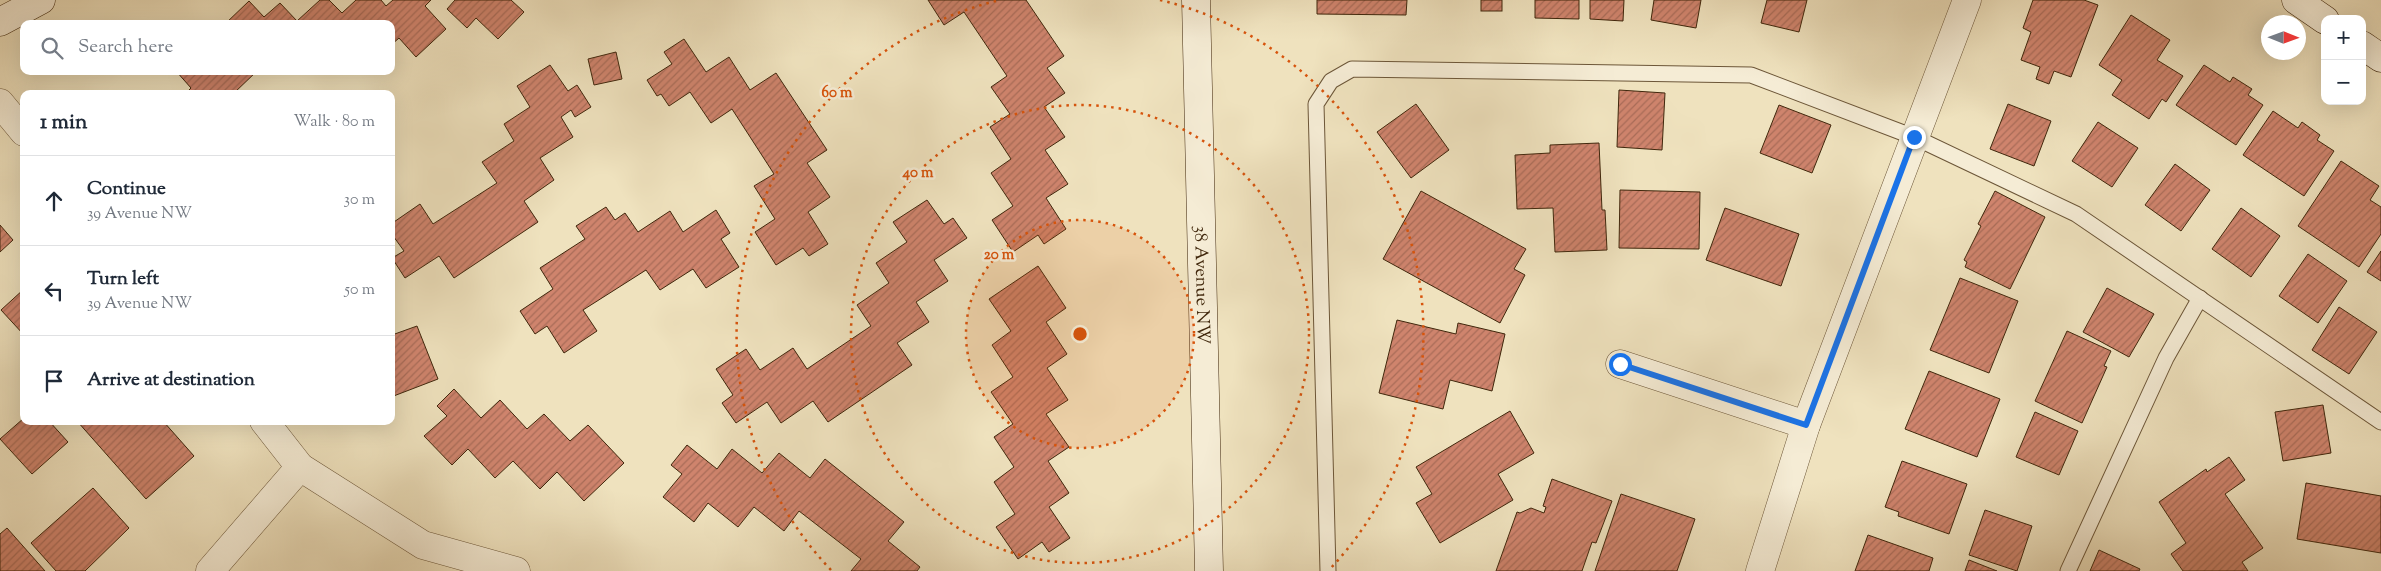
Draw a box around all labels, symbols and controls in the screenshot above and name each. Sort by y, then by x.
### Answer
north arrow [2261,15,2306,60]
map controls [2321,15,2366,105]
button: + [2321,15,2366,60]
search box [20,20,395,75]
icon: search [38,34,66,62]
text: Search here [78,34,173,61]
button: − [2321,60,2366,105]
text: 60 m [822,83,853,104]
text: 1 min [40,108,87,138]
text: Walk · 80 m [293,111,375,134]
route end [1903,126,1926,149]
text: 40 m [902,163,934,184]
text: Continue [87,176,166,203]
icon: ahead [40,187,68,215]
text: 30 m [344,189,375,212]
text: 39 Avenue NW [87,203,192,226]
street label: 38 Avenue NW [1186,225,1215,345]
text: 20 m [984,245,1015,266]
text: Turn left [87,266,159,293]
icon: left [40,277,68,305]
text: 50 m [344,279,375,302]
text: 39 Avenue NW [87,293,192,316]
centre of rings [1071,325,1089,343]
route start [1609,353,1632,376]
icon: arrive [40,367,68,395]
text: Arrive at destination [87,367,255,394]

